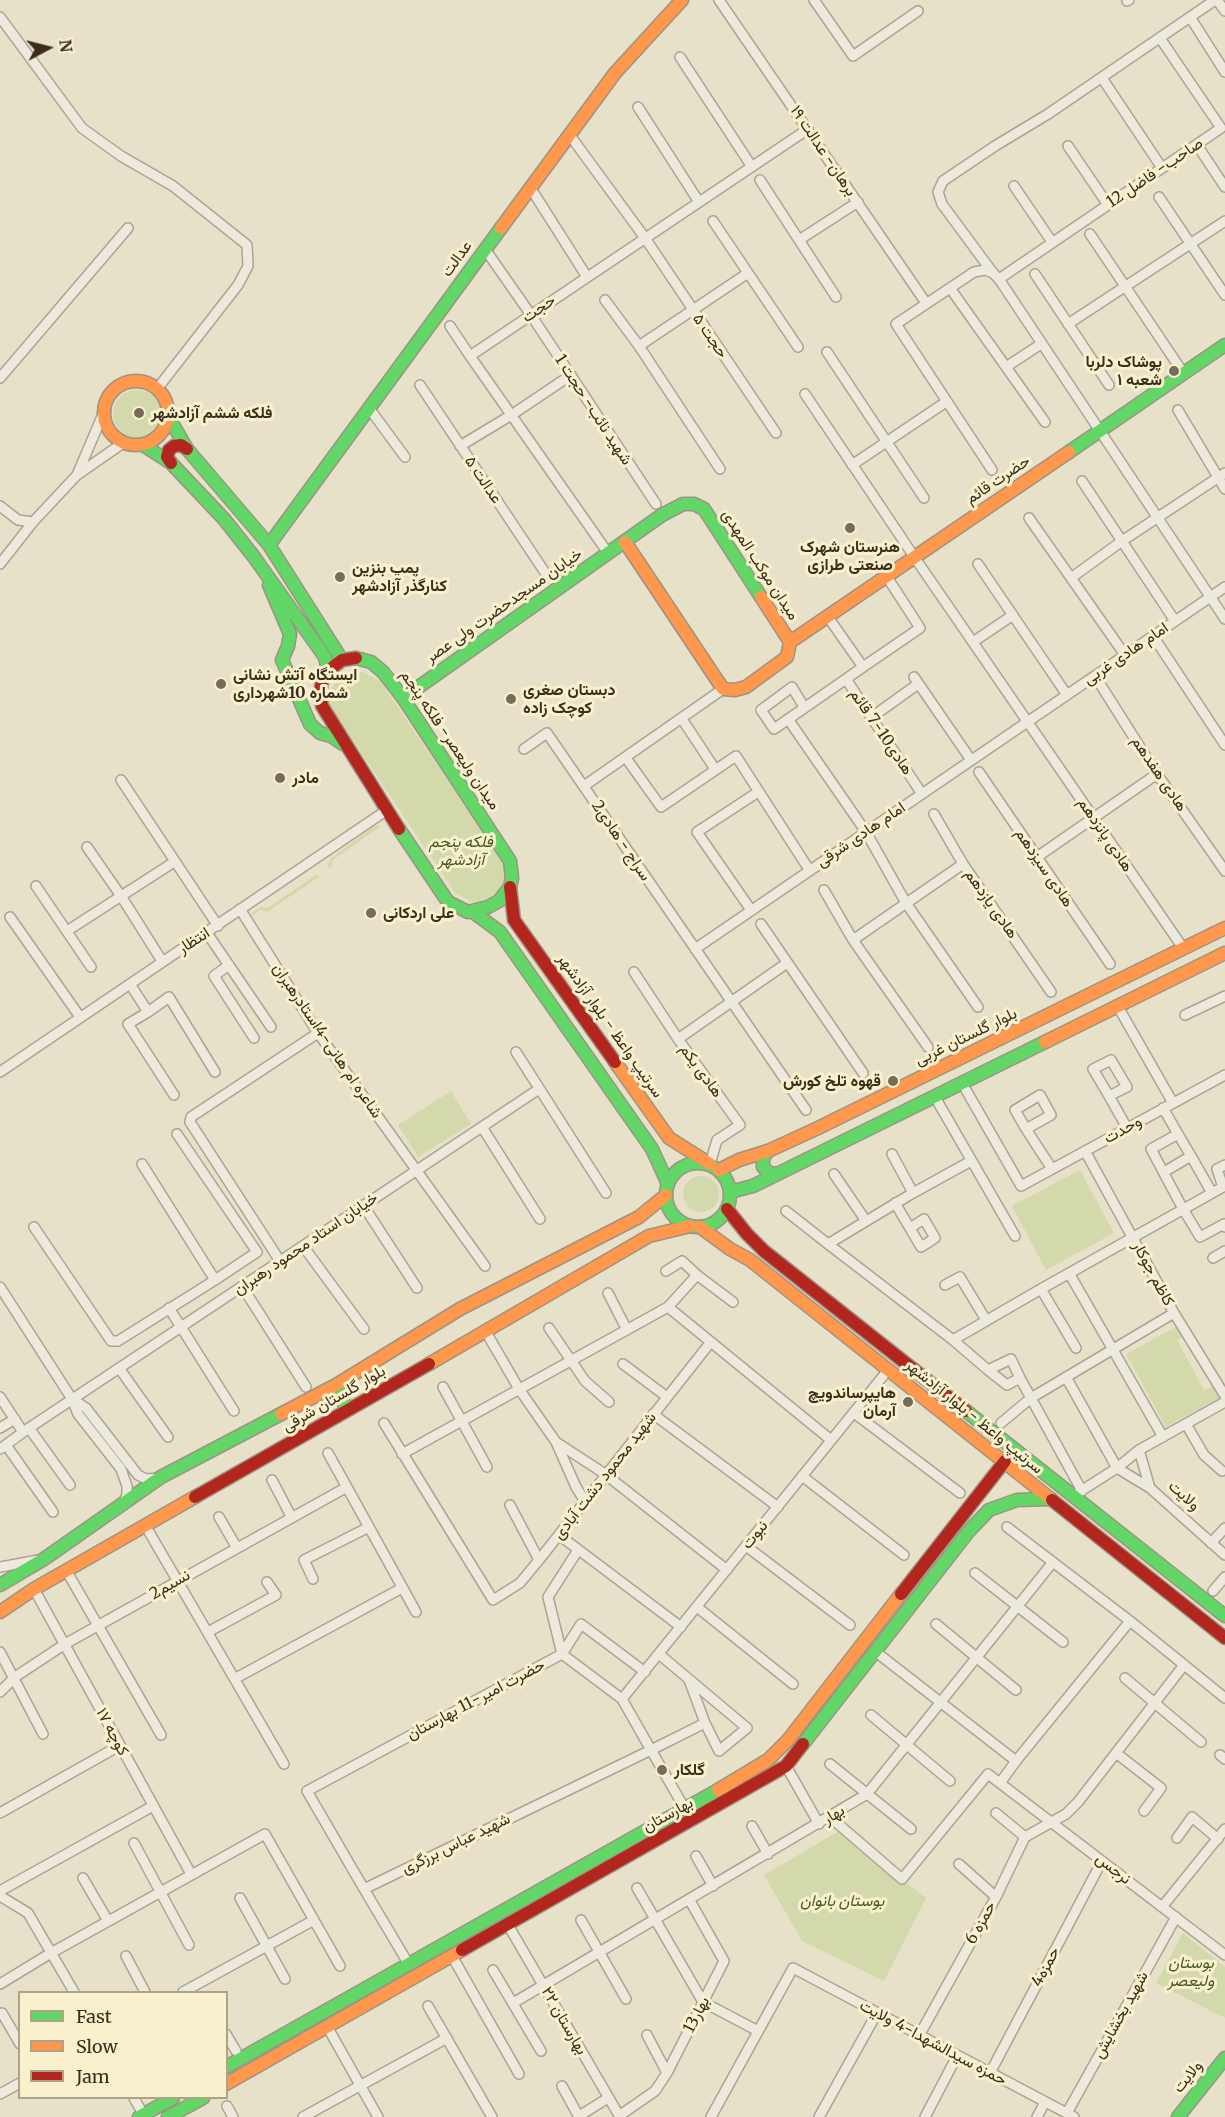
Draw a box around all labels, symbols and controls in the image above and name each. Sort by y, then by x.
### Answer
north arrow [18,18,78,78]
text: N [55,38,77,53]
street label: برهان- عدالت ۱۹ [786,102,860,200]
street label: صاحب- فاضل 12 [1103,134,1207,212]
street label: عدالت [437,237,477,281]
street label: حجت [519,291,559,327]
street label: حجت ۵ [688,310,732,362]
street label: شهید نائب- حجت 1 [550,351,636,469]
place label: پوشاک دلربا شعبه ۱ [1085,352,1162,390]
marker: پوشاک دلربا شعبه ۱ [1167,364,1181,378]
place label: فلکه ششم آزادشهر [151,403,272,423]
marker: فلکه ششم آزادشهر [132,406,146,420]
street label: حضرت قائم [962,451,1034,509]
street label: عدالت ۵ [460,453,506,507]
street label: میدان موکب المهدی [717,506,803,624]
marker: هنرستان شهرک صنعتی طرازی [843,521,857,535]
place label: هنرستان شهرک صنعتی طرازی [800,537,900,575]
street label: خیابان مسجدحضرت ولی عصر [422,544,586,668]
place label: پمپ بنزین کنارگذر آزادشهر [352,558,447,596]
marker: پمپ بنزین کنارگذر آزادشهر [333,570,347,584]
street label: امام هادی غربی [1080,619,1172,689]
place label: ایستگاه آتش نشانی شماره 10شهرداری [233,665,357,703]
street label: میدان ولیعصر- فلکه پنجم [396,666,504,814]
marker: ایستگاه آتش نشانی شماره 10شهرداری [214,677,228,691]
place label: دبستان صغری کوچک زاده [523,680,615,718]
street label: هادی10-7 قائم [845,685,917,779]
marker: دبستان صغری کوچک زاده [504,692,518,706]
street label: هادی هفدهم [1127,733,1191,815]
place label: مادر [292,768,319,788]
marker: مادر [273,771,287,785]
street label: هادی پانزدهم [1073,794,1137,876]
street label: سراج - هادی2 [587,797,655,885]
street label: امام هادی شرقی [813,798,909,872]
street label: هادی سیزدهم [1011,825,1077,911]
park label: فلکه پنجم آزادشهر [429,832,493,870]
street label: هادی یازدهم [960,866,1022,942]
place label: علی اردکانی [383,903,454,923]
marker: علی اردکانی [364,906,378,920]
street label: انتظار [174,924,214,958]
street label: سرتیپ واعظ - بلوار آزادشهر [553,950,667,1102]
street label: شاعره ام هانی-4استادرهبران [268,960,386,1122]
street label: بلوار گلستان غربی [912,1004,1020,1070]
street label: هادی یکم [675,1041,727,1101]
place label: قهوه تلخ کورش [783,1071,881,1091]
marker: قهوه تلخ کورش [886,1074,900,1088]
street label: وحدت [1101,1112,1145,1148]
street label: خیابان استاد محمود رهبران [230,1189,382,1299]
street label: کاظم جوکار [1128,1238,1178,1310]
street label: سرتیپ واعظ - بلوار آزادشهر [901,1356,1047,1478]
street label: بلوار گلستان شرقی [279,1362,389,1436]
place label: هایپرساندویچ آرمان [808,1383,896,1421]
marker: هایپرساندویچ آرمان [901,1395,915,1409]
street label: شهید محمود دشت آبادی [549,1408,661,1544]
street label: ولایت [1164,1477,1204,1515]
street label: نبوت [738,1517,772,1553]
street label: نسیم2 [146,1566,194,1604]
street label: حضرت امیر-11 بهارستان [404,1655,548,1745]
street label: کوچه ۱۷ [92,1705,132,1759]
place label: گلکار [674,1760,705,1780]
marker: گلکار [655,1763,669,1777]
street label: بهارستان [639,1793,697,1837]
street label: بهار [819,1801,849,1829]
street label: شهید عباس برزگری [398,1809,514,1879]
street label: نرجس [1091,1849,1135,1889]
park label: بوستان بانوان [800,1891,884,1911]
street label: حمزه 6 [962,1898,1000,1948]
street label: حمزه4 [1028,1944,1064,1990]
park label: بوستان ولیعصر [1168,1953,1214,1991]
street label: شهید بخشایش [1089,1968,1153,2062]
street label: بهارستان ۲۲ [537,1984,591,2058]
legend [18,1991,228,2099]
street label: بهار13 [680,1994,714,2036]
street label: حمزه سیدالشهدا-4 ولایت [856,1996,1010,2090]
text: Fast [76,2005,112,2028]
text: Slow [76,2035,118,2058]
street label: ولایت [1169,2057,1207,2097]
text: Jam [76,2065,110,2088]

